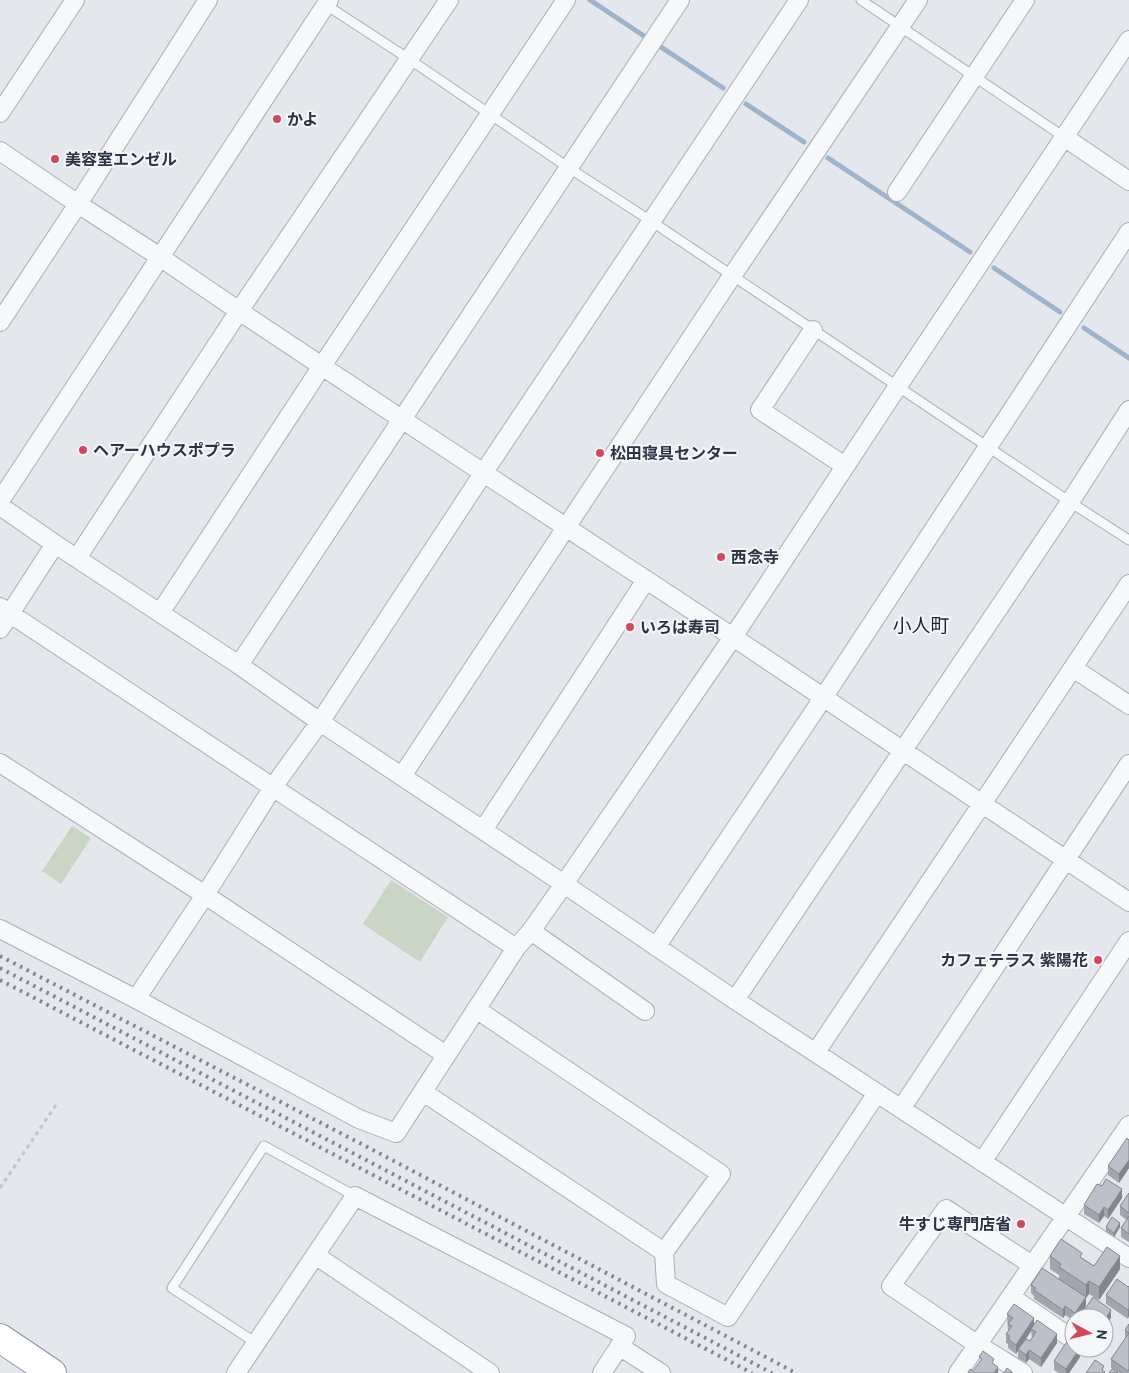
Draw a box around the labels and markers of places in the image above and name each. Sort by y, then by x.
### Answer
place label: かよ [287,111,318,131]
marker: かよ [271,113,283,125]
place label: 美容室エンゼル [65,151,177,171]
marker: 美容室エンゼル [49,153,61,165]
place label: ヘアーハウスポプラ [93,442,236,462]
marker: ヘアーハウスポプラ [77,444,89,456]
place label: 松田寝具センター [610,445,738,465]
marker: 松田寝具センター [594,447,606,459]
place label: 西念寺 [731,549,779,569]
marker: 西念寺 [715,551,727,563]
place label: いろは寿司 [640,619,720,639]
marker: いろは寿司 [624,621,636,633]
place label: カフェテラス 紫陽花 [940,952,1088,972]
marker: カフェテラス 紫陽花 [1092,954,1104,966]
place label: 牛すじ専門店省 [899,1216,1011,1236]
marker: 牛すじ専門店省 [1015,1218,1027,1230]

